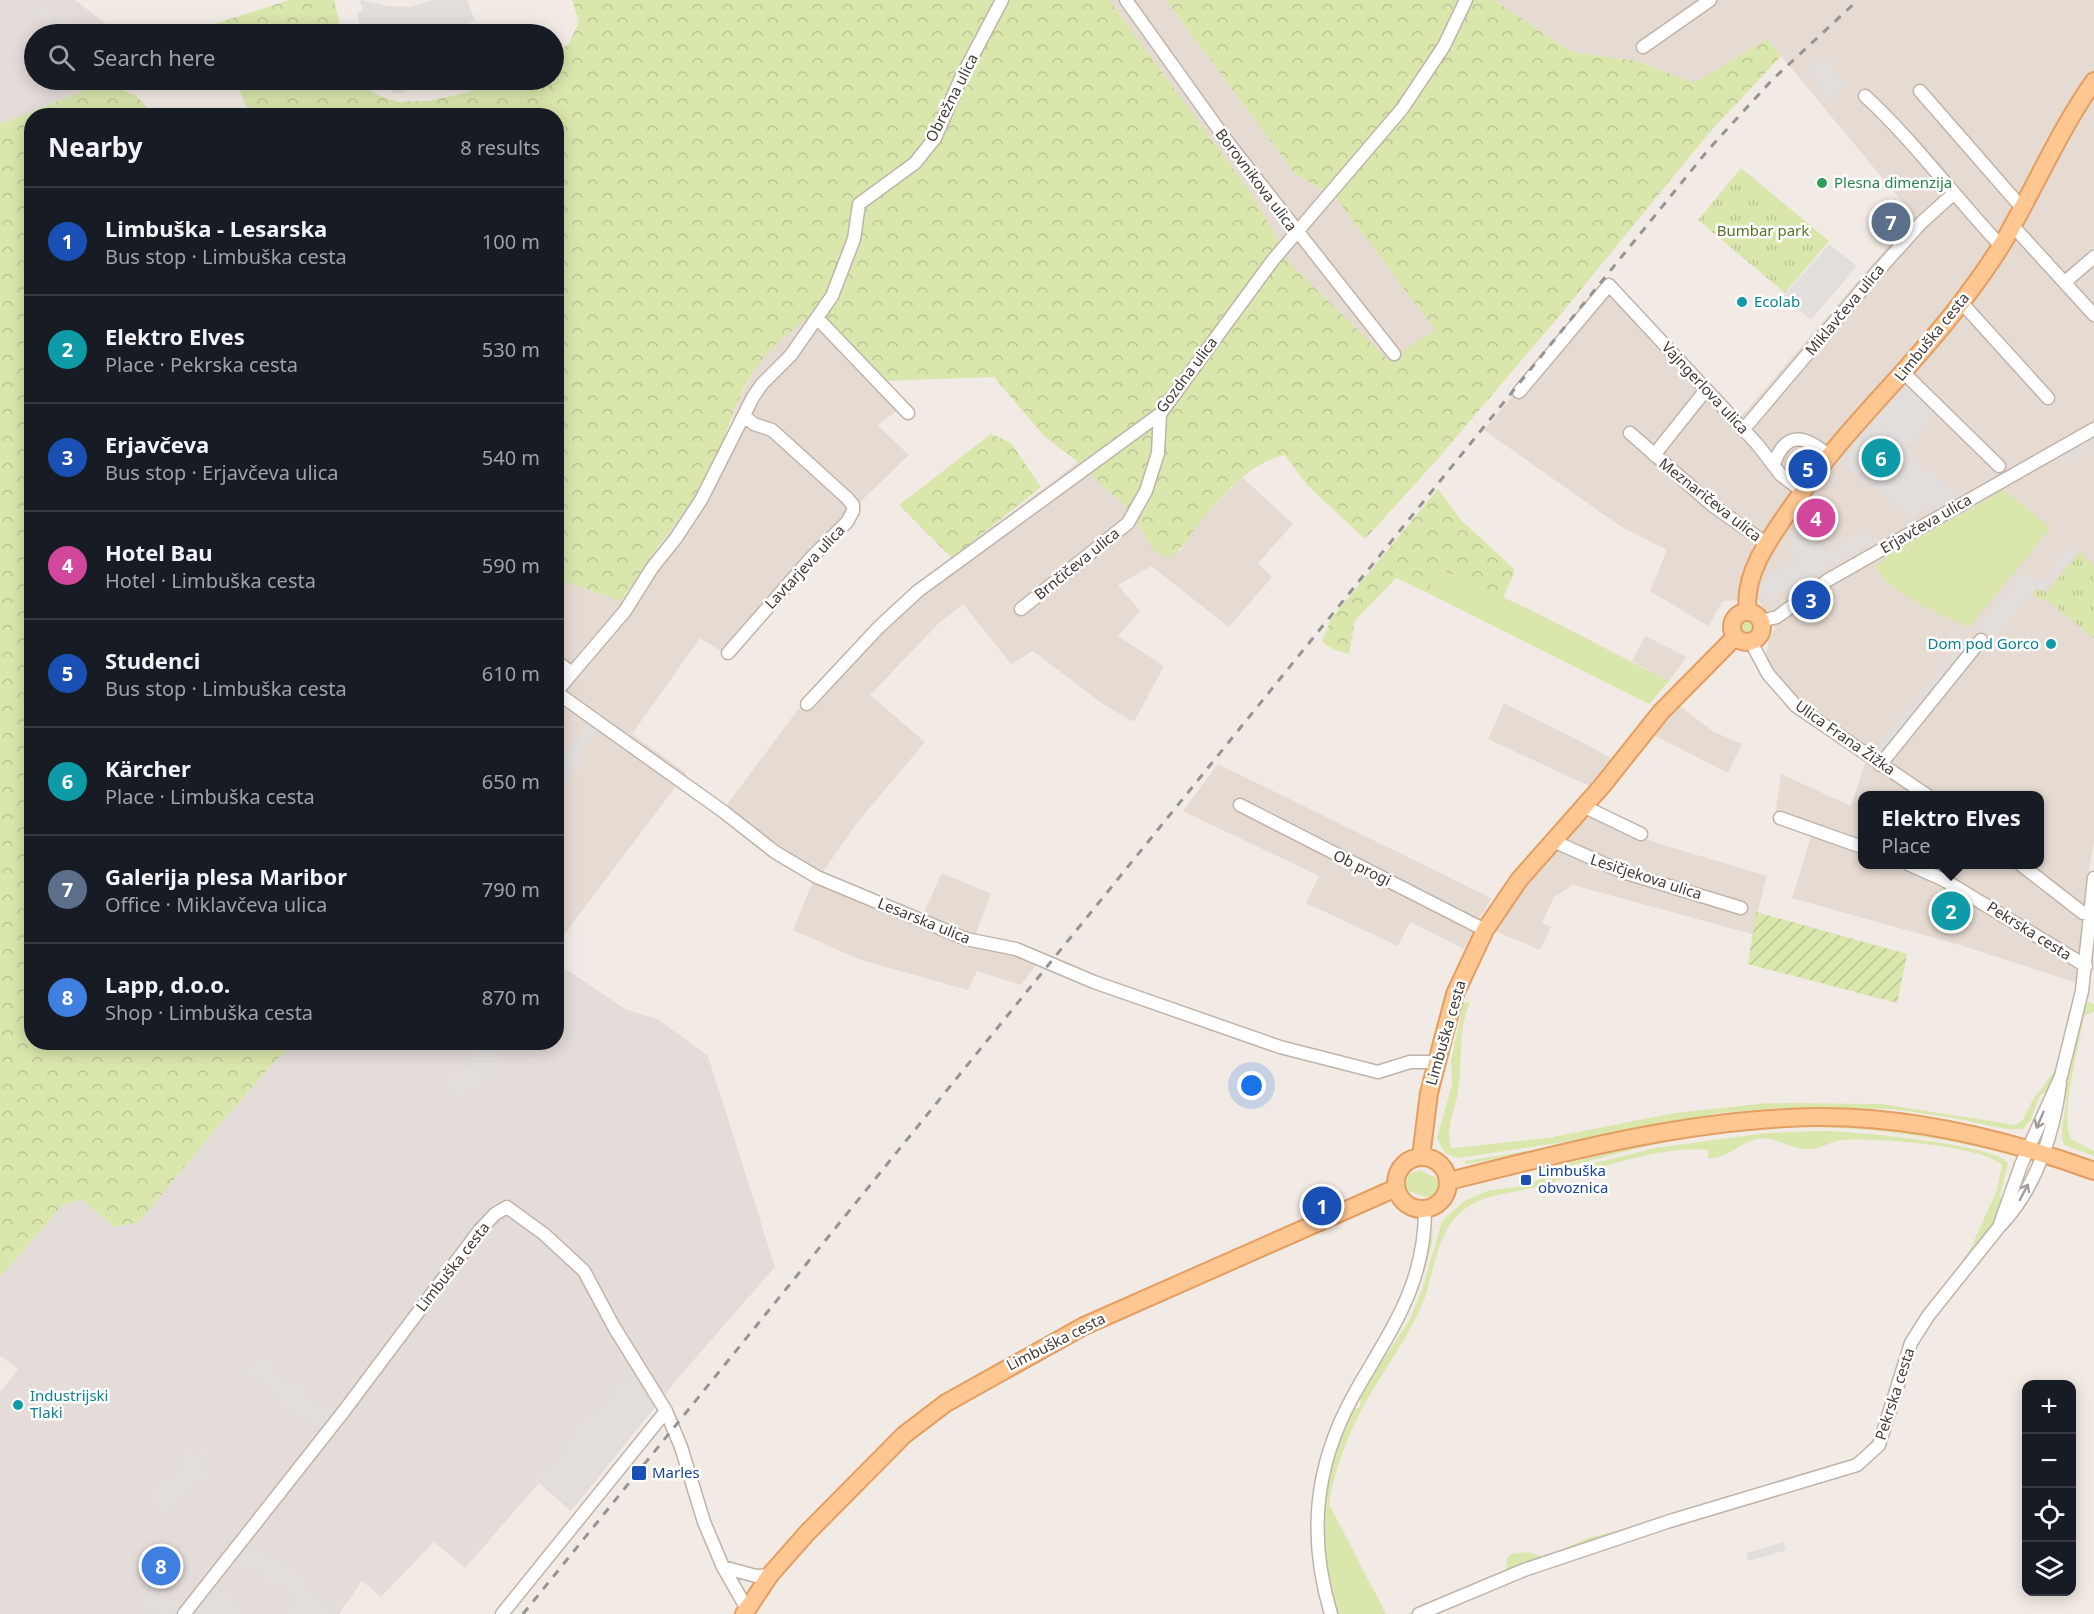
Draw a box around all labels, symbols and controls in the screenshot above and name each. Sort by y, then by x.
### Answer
search box [24,24,564,90]
icon: search [45,41,78,74]
text: Search here [93,42,215,72]
street label: Obrežna ulica [920,50,982,145]
street label: Borovnikova ulica [1212,124,1302,235]
text: Nearby [48,129,143,165]
text: 8 results [460,134,540,161]
place label: Plesna dimenzija [1834,172,1952,192]
marker: Plesna dimenzija [1815,176,1829,190]
pin: 7 [1872,200,1910,244]
text: Limbuška - Lesarska [105,213,327,243]
park label: Bumbar park [1717,220,1809,240]
text: 1 [62,228,73,255]
text: 100 m [482,228,540,255]
text: Bus stop · Limbuška cesta [105,243,347,270]
street label: Miklavčeva ulica [1800,260,1888,359]
street label: Limbuška cesta [1889,288,1973,385]
place label: Ecolab [1754,291,1800,311]
marker: Ecolab [1735,295,1749,309]
text: Elektro Elves [105,321,245,351]
street label: Gozdna ulica [1151,332,1221,416]
text: 2 [62,336,73,363]
text: 530 m [482,336,540,363]
street label: Vajngerlova ulica [1658,337,1754,438]
text: Place · Pekrska cesta [105,351,298,378]
text: Erjavčeva [105,429,209,459]
pin: 6 [1862,436,1900,480]
text: 3 [62,444,73,471]
text: 540 m [482,444,540,471]
pin: 5 [1788,446,1828,492]
street label: Meznaričeva ulica [1655,453,1766,545]
text: Bus stop · Erjavčeva ulica [105,459,339,486]
street label: Erjavčeva ulica [1876,489,1975,557]
pin: 4 [1796,496,1836,540]
street label: Lavtarjeva ulica [760,520,849,613]
street label: Brnčičeva ulica [1030,523,1123,604]
text: Hotel Bau [105,537,213,567]
text: 4 [62,552,73,579]
text: 590 m [482,552,540,579]
text: Hotel · Limbuška cesta [105,567,316,594]
pin: 3 [1792,578,1830,622]
place label: Dom pod Gorco [1927,633,2039,653]
marker: Dom pod Gorco [2044,637,2058,651]
text: Studenci [105,645,200,675]
text: 5 [62,660,73,687]
text: 610 m [482,660,540,687]
text: Bus stop · Limbuška cesta [105,675,347,702]
street label: Ulica Frana Žižka [1792,695,1900,779]
text: Kärcher [105,753,191,783]
text: 6 [62,768,73,795]
text: 650 m [482,768,540,795]
text: Place · Limbuška cesta [105,783,315,810]
popup [1858,791,2044,869]
text: Elektro Elves [1881,802,2021,832]
text: Place [1881,832,1931,859]
street label: Ob progi [1330,844,1395,890]
street label: Lesičjekova ulica [1588,849,1705,904]
text: Galerija plesa Maribor [105,861,347,891]
text: 7 [62,876,73,903]
text: 790 m [482,876,540,903]
pin: 2 [1932,888,1970,934]
text: Office · Miklavčeva ulica [105,891,327,918]
street label: Lesarska ulica [875,892,974,948]
street label: Pekrska cesta [1984,896,2076,964]
text: Lapp, d.o.o. [105,969,230,999]
street label: Limbuška cesta [1420,978,1470,1088]
text: 8 [62,984,73,1011]
text: 870 m [482,984,540,1011]
text: Shop · Limbuška cesta [105,999,313,1026]
your location [1237,1071,1266,1100]
one-way arrow [2034,1111,2045,1129]
place label: Limbuška obvoznica [1538,1160,1608,1197]
marker: Limbuška obvoznica [1519,1173,1533,1187]
pin: 1 [1302,1184,1342,1228]
one-way arrow [2018,1184,2030,1201]
street label: Limbuška cesta [411,1218,493,1315]
street label: Limbuška cesta [1003,1308,1108,1375]
street label: Pekrska cesta [1870,1345,1918,1442]
map controls [2022,1380,2076,1596]
button: + [2022,1380,2076,1434]
place label: Industrijski Tlaki [30,1385,108,1422]
marker: Industrijski Tlaki [11,1398,25,1412]
button: − [2022,1434,2076,1488]
place label: Marles [652,1462,700,1482]
marker: Marles [630,1464,648,1482]
button: locate [2022,1488,2076,1542]
button: layers [2022,1542,2076,1596]
pin: 8 [142,1544,180,1588]

